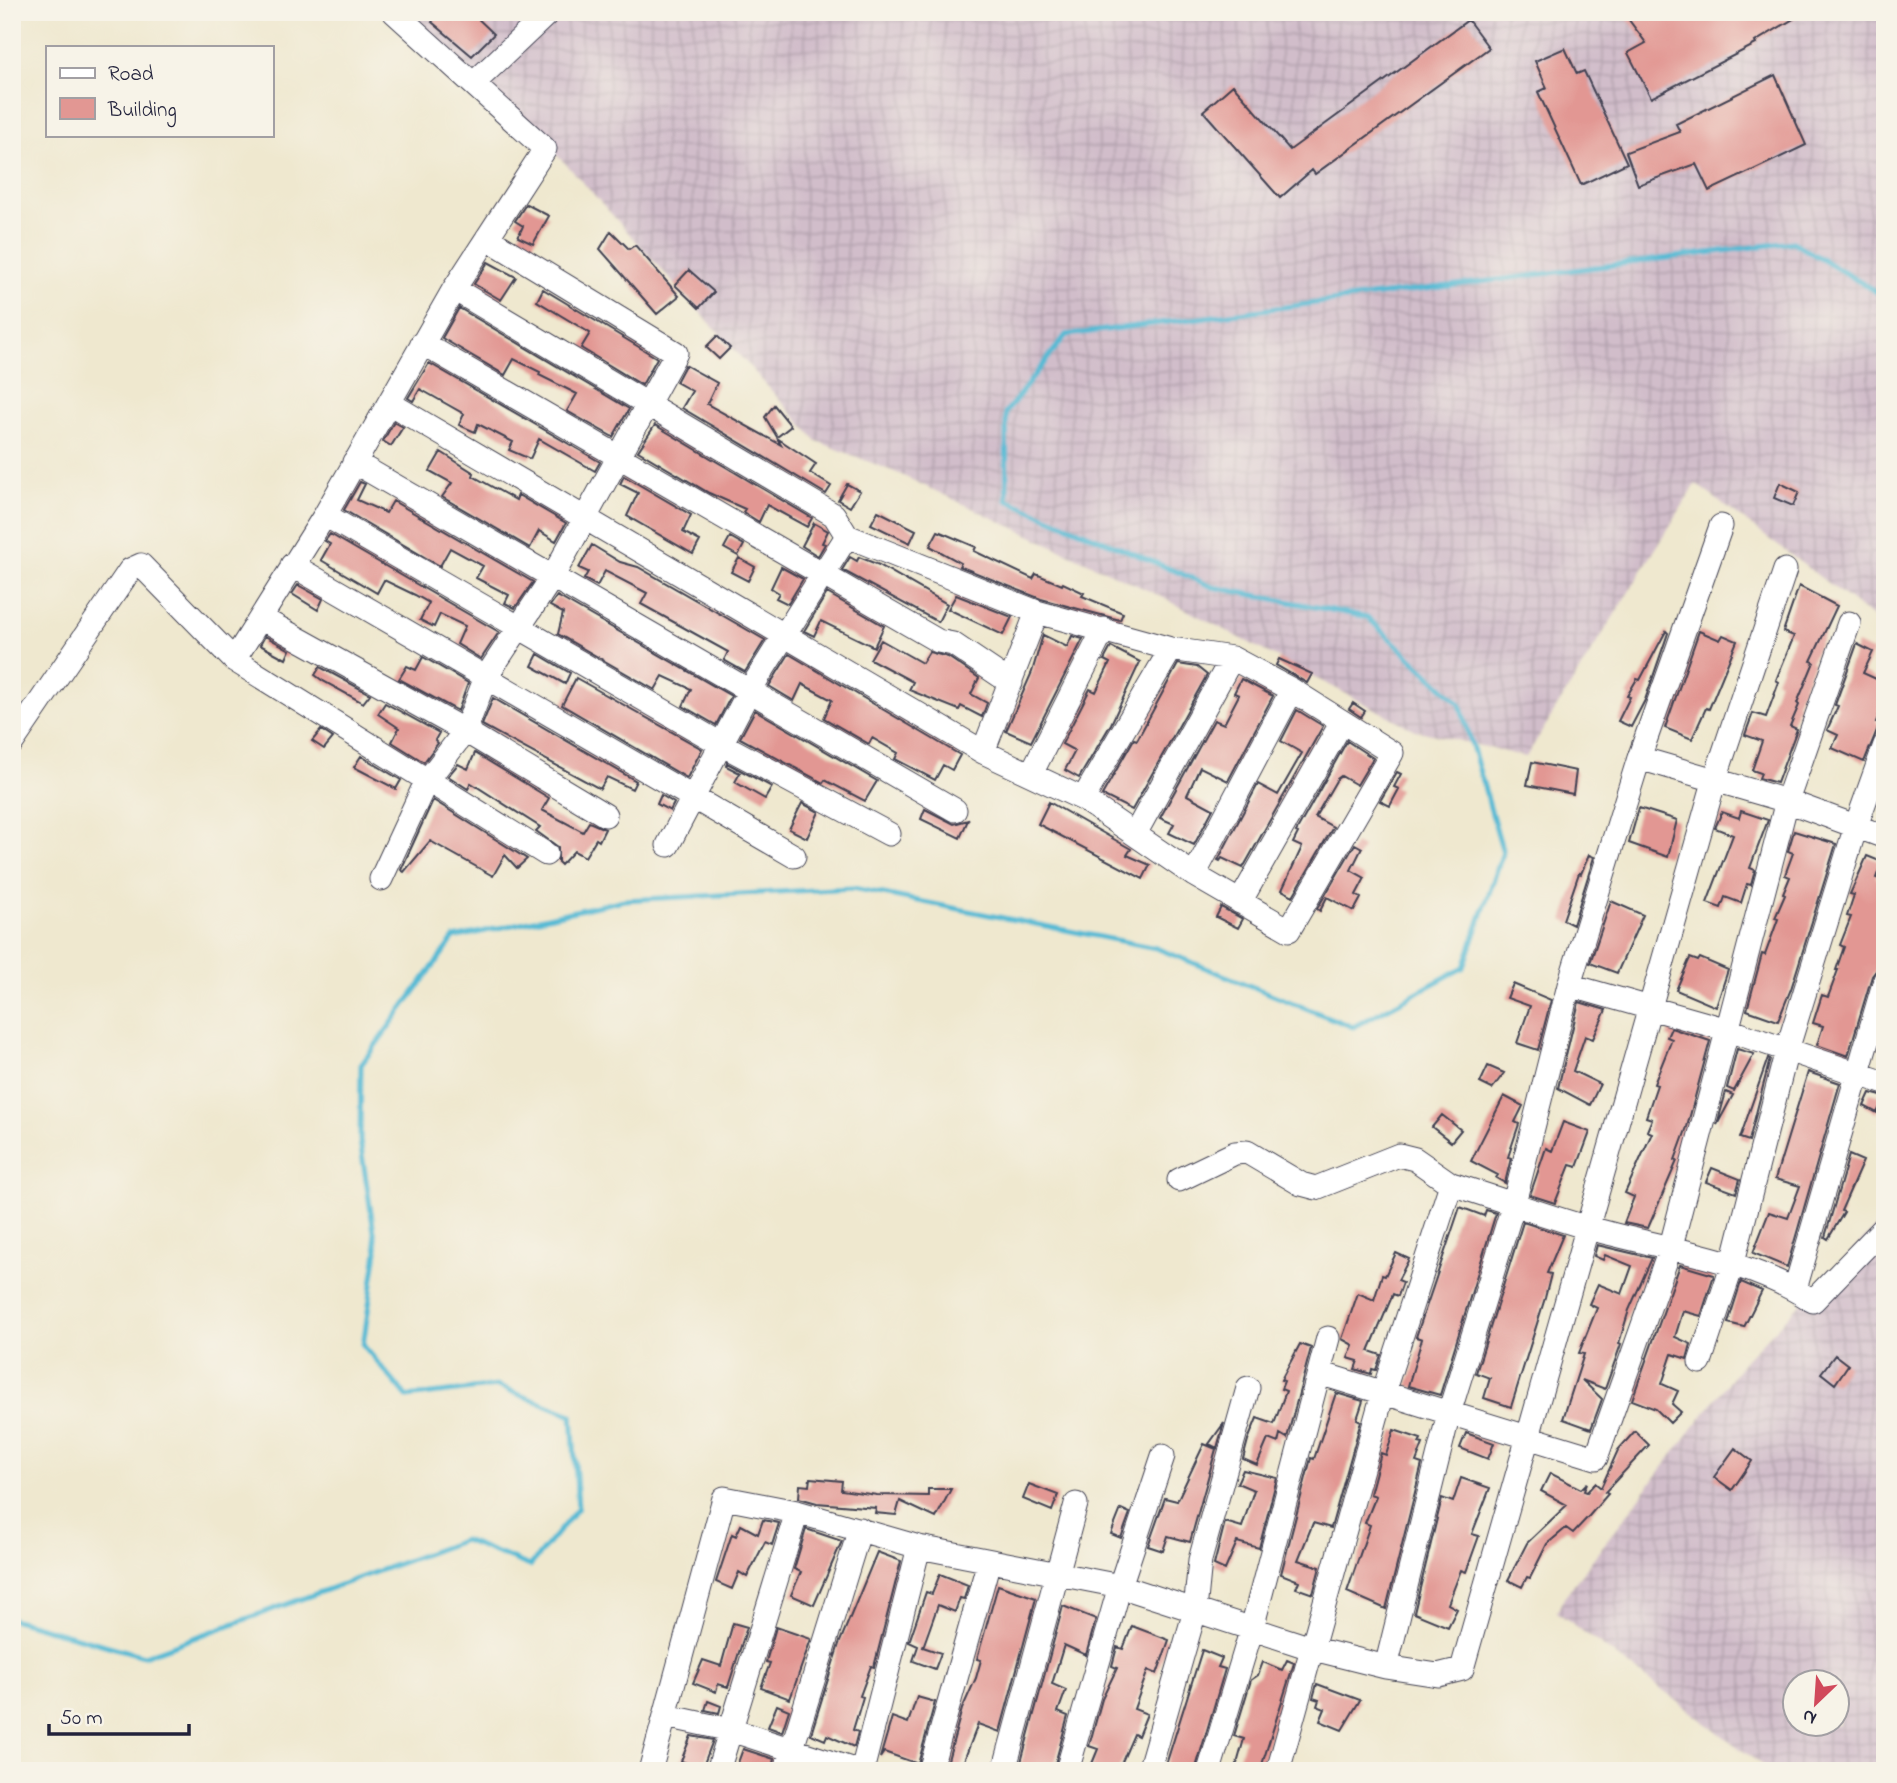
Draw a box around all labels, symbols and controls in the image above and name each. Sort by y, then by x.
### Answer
legend [46,46,273,136]
text: Road [108,60,154,90]
text: Building [107,96,177,128]
north arrow [1782,1668,1852,1738]
scale bar [49,1692,189,1736]
text: N [1798,1701,1821,1731]
text: 50 m [60,1704,103,1734]

